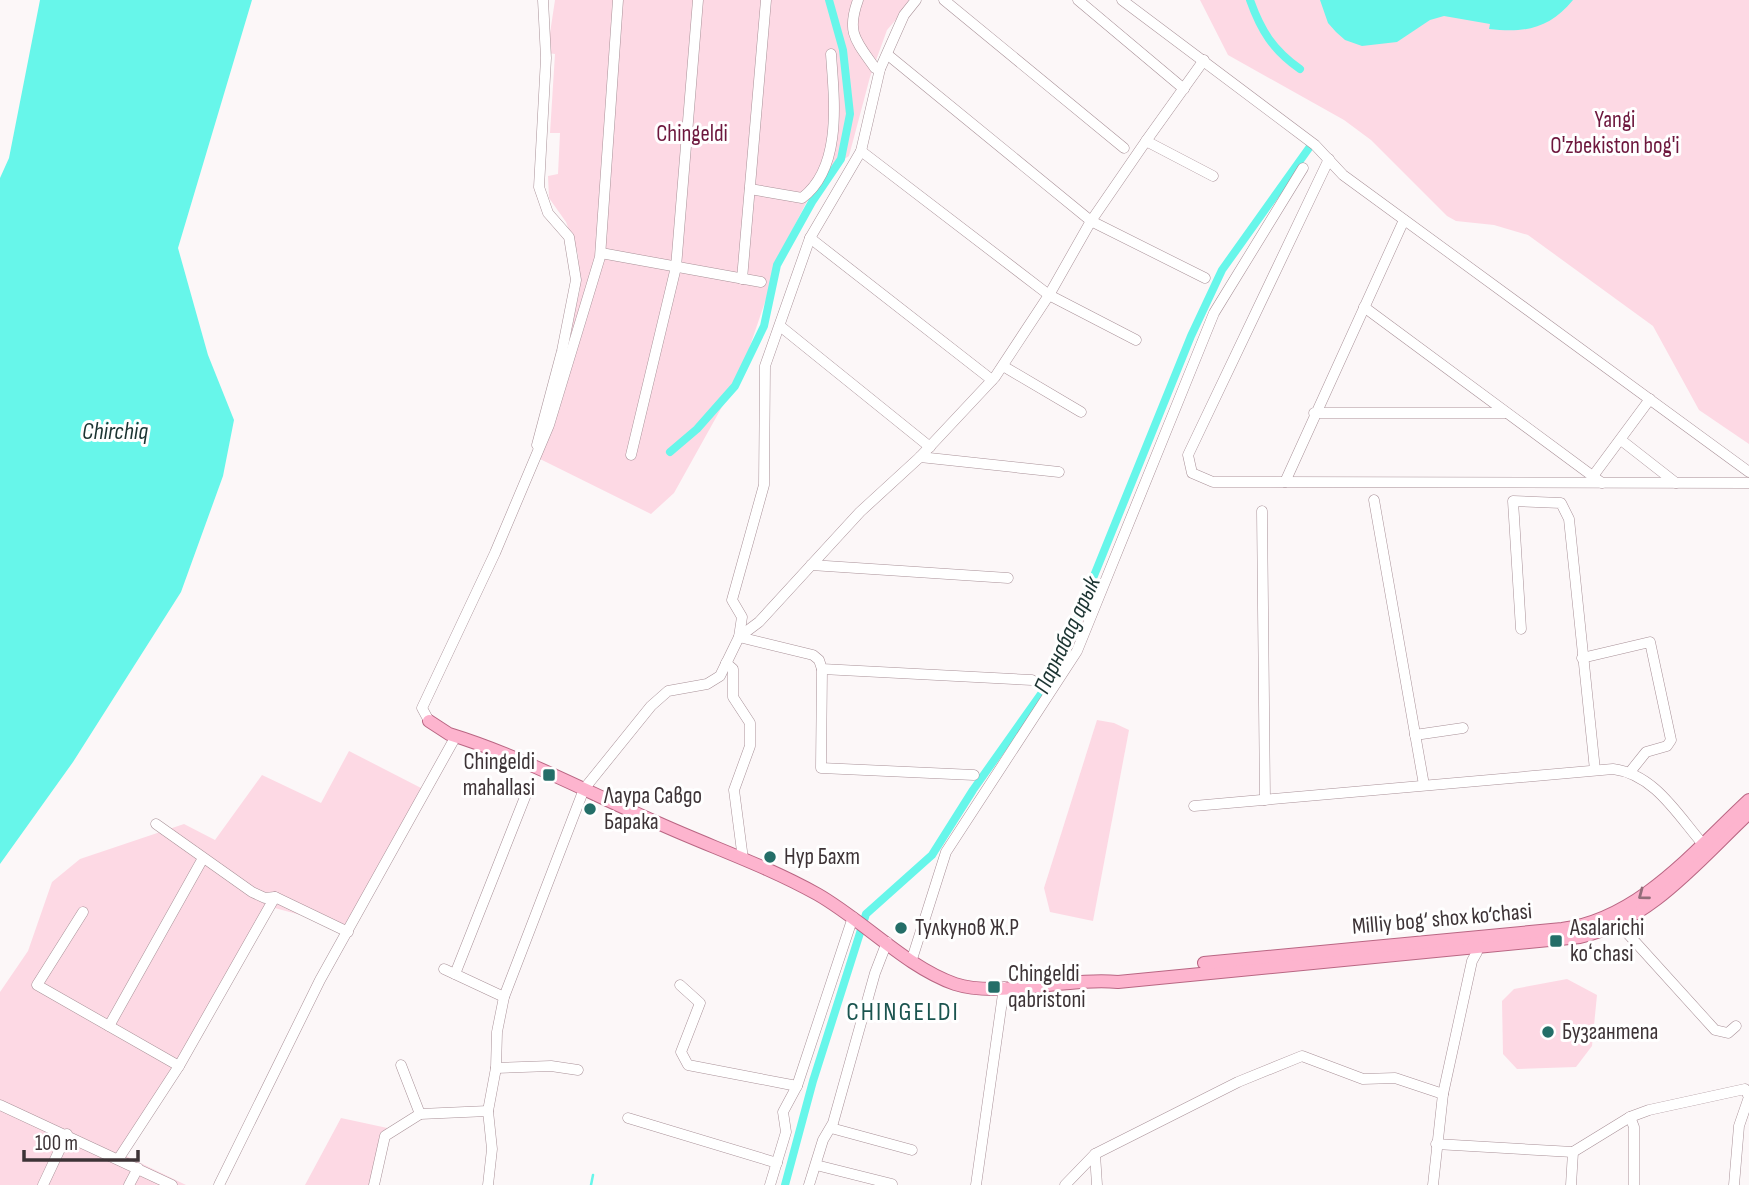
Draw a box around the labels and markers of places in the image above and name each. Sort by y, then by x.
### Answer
place label: Chingeldi mahallasi [463,748,535,802]
marker: Chingeldi mahallasi [541,767,557,783]
place label: Лаура Савдо Барака [603,782,702,836]
marker: Лаура Савдо Барака [582,801,598,817]
place label: Нур Бахт [784,843,860,871]
marker: Нур Бахт [762,849,778,865]
place label: Тулкунов Ж.Р [915,914,1019,942]
place label: Asalarichi koʻchasi [1569,914,1644,968]
marker: Тулкунов Ж.Р [893,920,909,936]
marker: Asalarichi koʻchasi [1548,933,1564,949]
place label: Chingeldi qabristoni [1008,960,1086,1014]
marker: Chingeldi qabristoni [986,979,1002,995]
place label: Бузгантепа [1562,1018,1658,1046]
marker: Бузгантепа [1540,1024,1556,1040]

